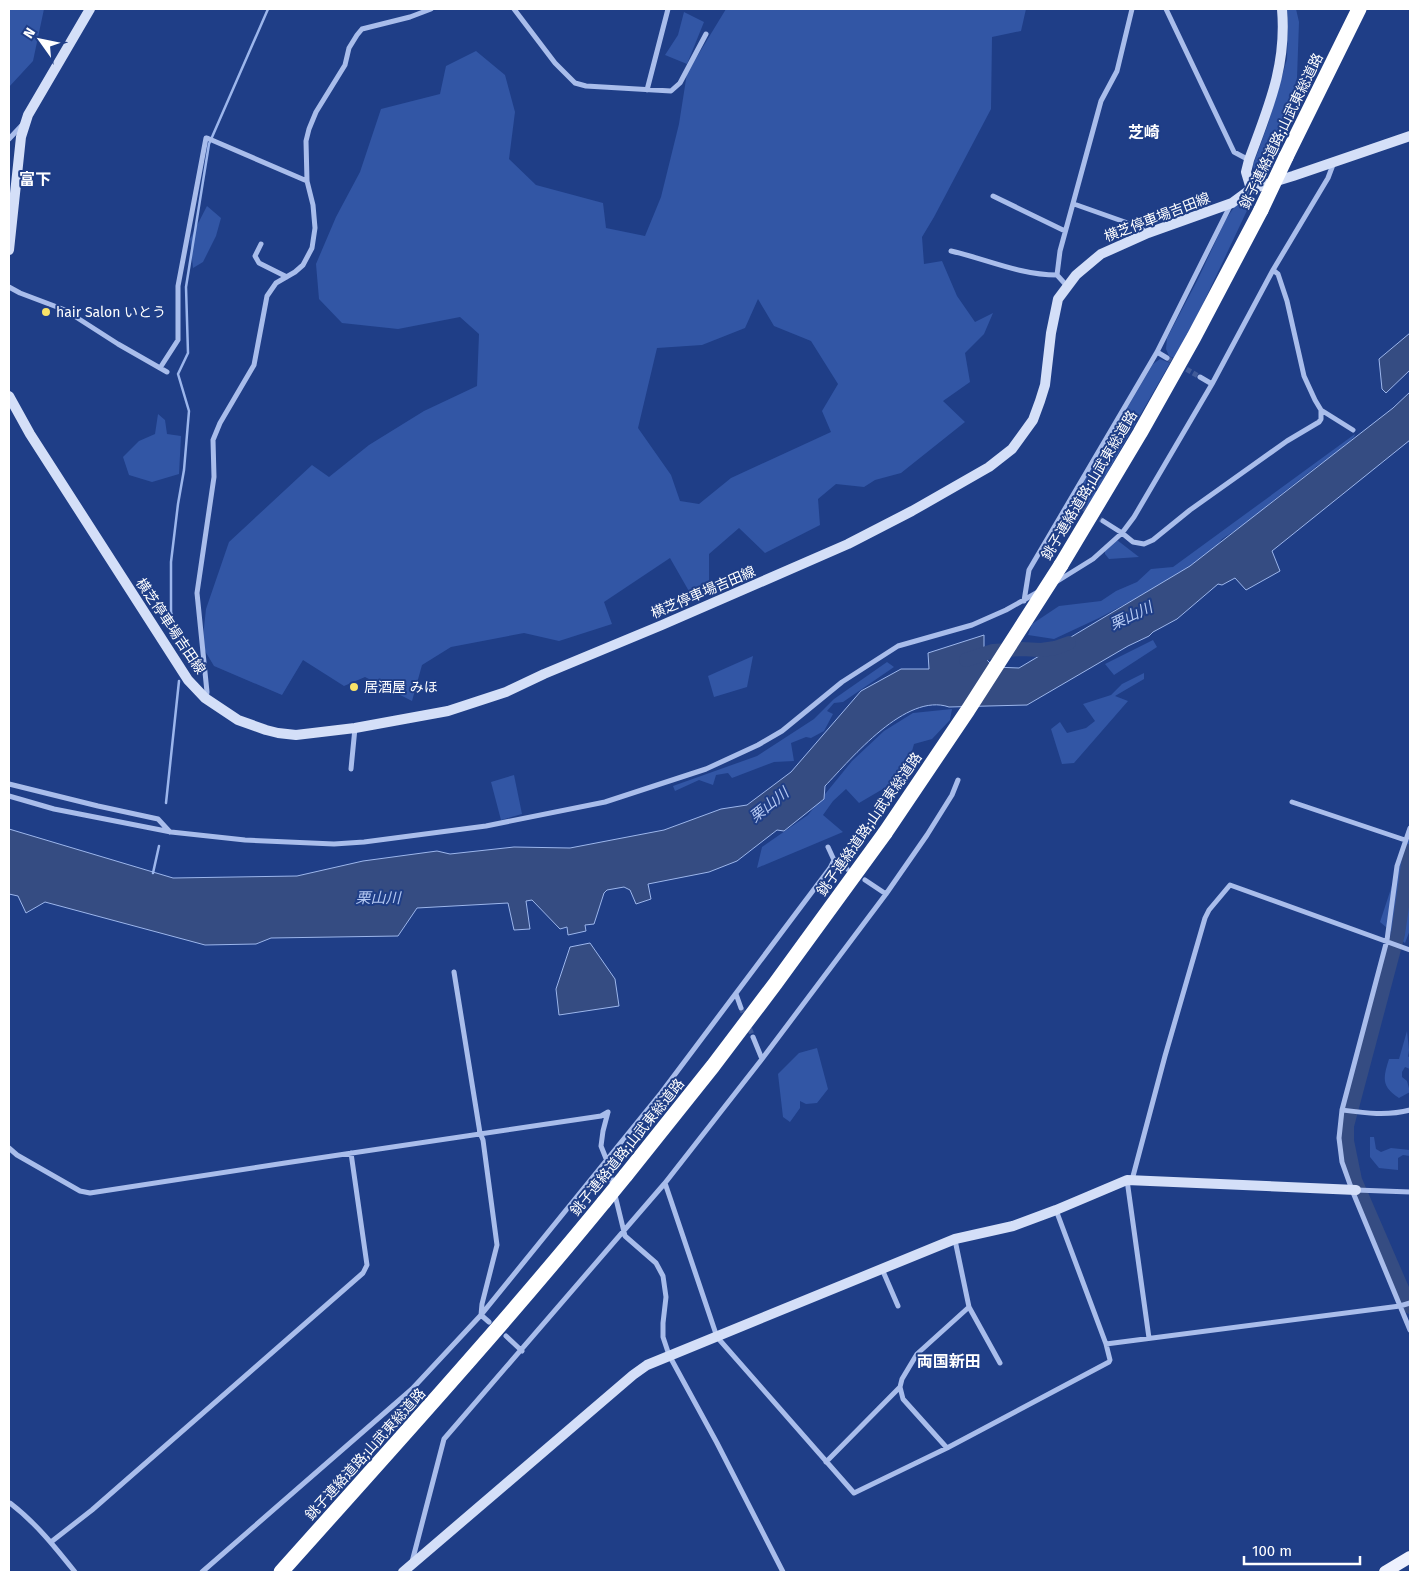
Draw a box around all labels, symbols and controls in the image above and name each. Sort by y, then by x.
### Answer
north arrow [15,15,65,65]
text: N [20,25,39,42]
street label: 銚子連絡道路;山武東総道路 [1236,50,1327,212]
district label: 芝崎 [1128,123,1160,142]
district label: 富下 [19,170,51,189]
street label: 横芝停車場吉田線 [1102,189,1213,245]
place label: hair Salon いとう [56,304,166,321]
marker: hair Salon いとう [40,306,52,318]
street label: 銚子連絡道路;山武東総道路 [1038,407,1141,563]
street label: 横芝停車場吉田線 [648,563,758,622]
street label: 横芝停車場吉田線 [132,575,209,677]
water label: 栗山川 [1107,597,1157,634]
place label: 居酒屋 みほ [364,679,438,696]
marker: 居酒屋 みほ [348,681,360,693]
street label: 銚子連絡道路;山武東総道路 [813,749,926,899]
water label: 栗山川 [746,783,794,826]
water label: 栗山川 [355,889,402,907]
street label: 銚子連絡道路;山武東総道路 [567,1075,688,1219]
district label: 両国新田 [917,1352,981,1371]
street label: 銚子連絡道路;山武東総道路 [302,1385,429,1524]
scale bar [1244,1534,1360,1566]
text: 100 m [1252,1542,1292,1560]

